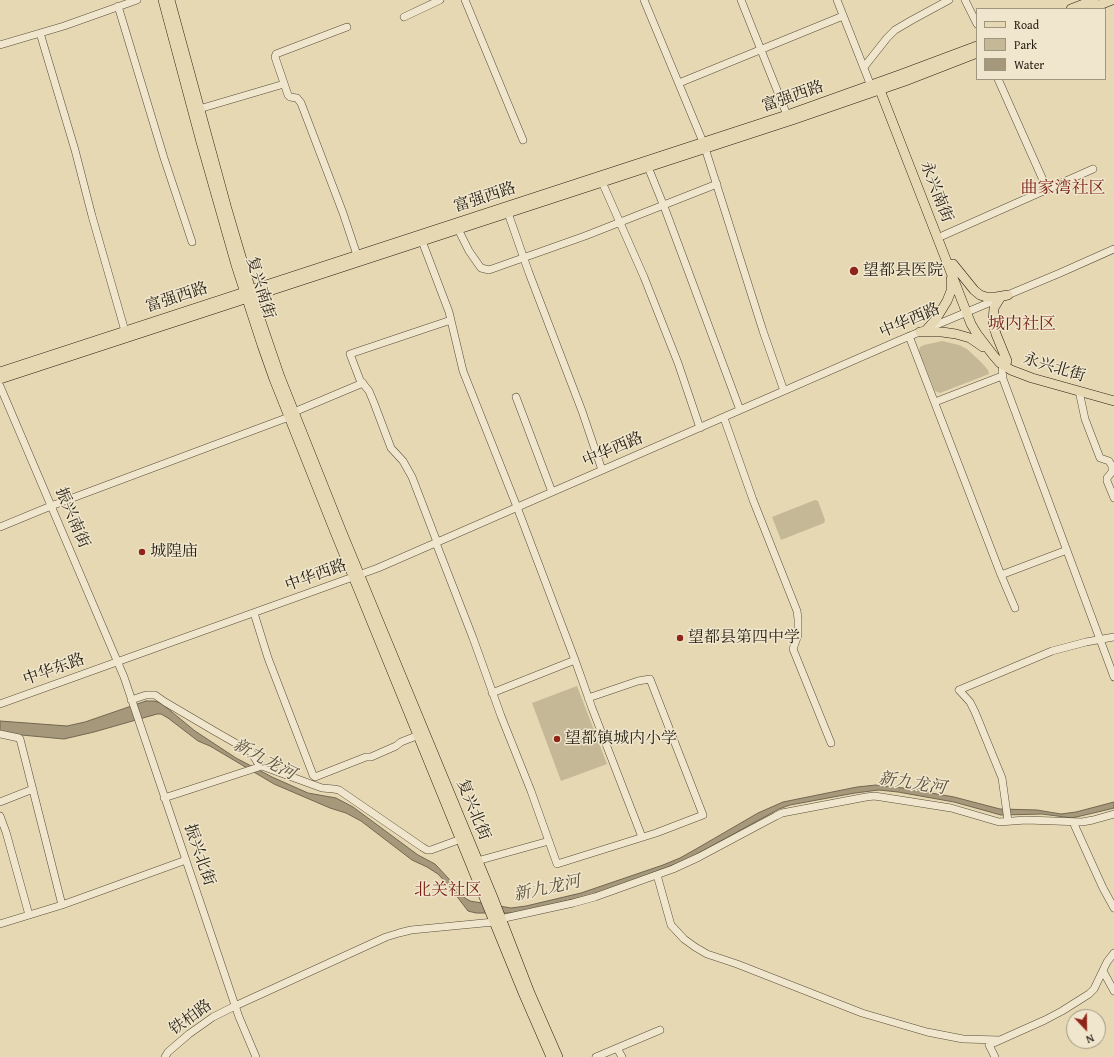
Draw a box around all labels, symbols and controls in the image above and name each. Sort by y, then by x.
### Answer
legend [976,8,1106,80]
text: Road [1014,16,1039,33]
text: Park [1014,36,1037,53]
text: Water [1014,56,1044,73]
street label: 富强西路 [760,78,826,116]
street label: 永兴南街 [916,159,956,225]
street label: 富强西路 [452,179,518,217]
district label: 曲家湾社区 [1021,179,1105,199]
street label: 复兴南街 [241,255,279,321]
place label: 望都县医院 [863,261,943,281]
marker: 望都县医院 [848,265,860,277]
street label: 富强西路 [144,279,210,317]
street label: 中华西路 [877,300,943,342]
district label: 城内社区 [988,315,1056,335]
street label: 永兴北街 [1021,349,1087,387]
street label: 中华西路 [580,429,646,471]
street label: 振兴南街 [51,485,93,551]
place label: 城隍庙 [150,542,198,562]
marker: 城隍庙 [137,547,147,557]
street label: 中华西路 [283,556,349,596]
place label: 望都县第四中学 [688,628,800,648]
marker: 望都县第四中学 [675,633,685,643]
street label: 中华东路 [21,650,87,690]
place label: 望都镇城内小学 [565,729,677,749]
marker: 望都镇城内小学 [552,734,562,744]
water label: 新九龙河 [229,735,299,785]
water label: 新九龙河 [877,769,947,799]
street label: 复兴北街 [452,777,494,843]
street label: 振兴北街 [180,822,218,888]
water label: 新九龙河 [512,872,582,906]
district label: 北关社区 [414,881,482,901]
street label: 铁柏路 [166,996,216,1040]
north arrow [1066,1009,1106,1049]
text: N [1084,1030,1097,1048]

